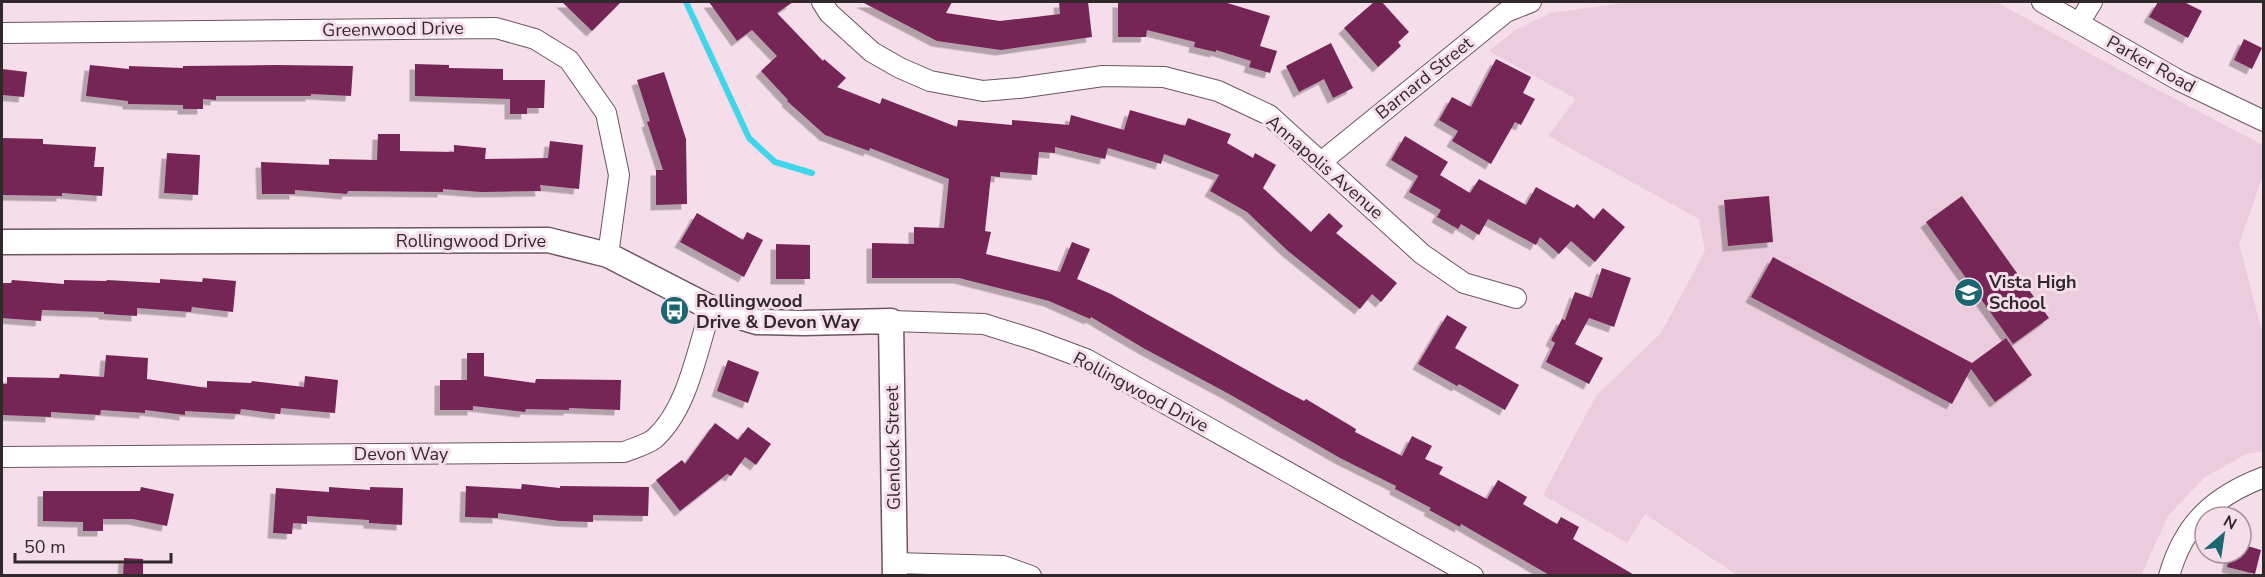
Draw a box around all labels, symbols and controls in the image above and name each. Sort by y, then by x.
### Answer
street label: Greenwood Drive [322,16,464,42]
street label: Parker Road [2102,30,2200,98]
street label: Barnard Street [1370,31,1478,125]
street label: Annapolis Avenue [1261,110,1389,224]
street label: Rollingwood Drive [396,229,546,253]
place label: Vista High School [1988,270,2077,315]
school or university icon: Vista High School [1952,276,1984,308]
place label: Rollingwood Drive & Devon Way [696,289,860,334]
bus stop icon: Rollingwood Drive & Devon Way [659,295,691,327]
street label: Rollingwood Drive [1069,346,1213,438]
street label: Glenlock Street [880,385,906,510]
street label: Devon Way [354,442,449,466]
north arrow [2193,505,2253,565]
text: N [2219,510,2240,535]
scale bar [15,526,171,564]
text: 50 m [24,535,66,559]

